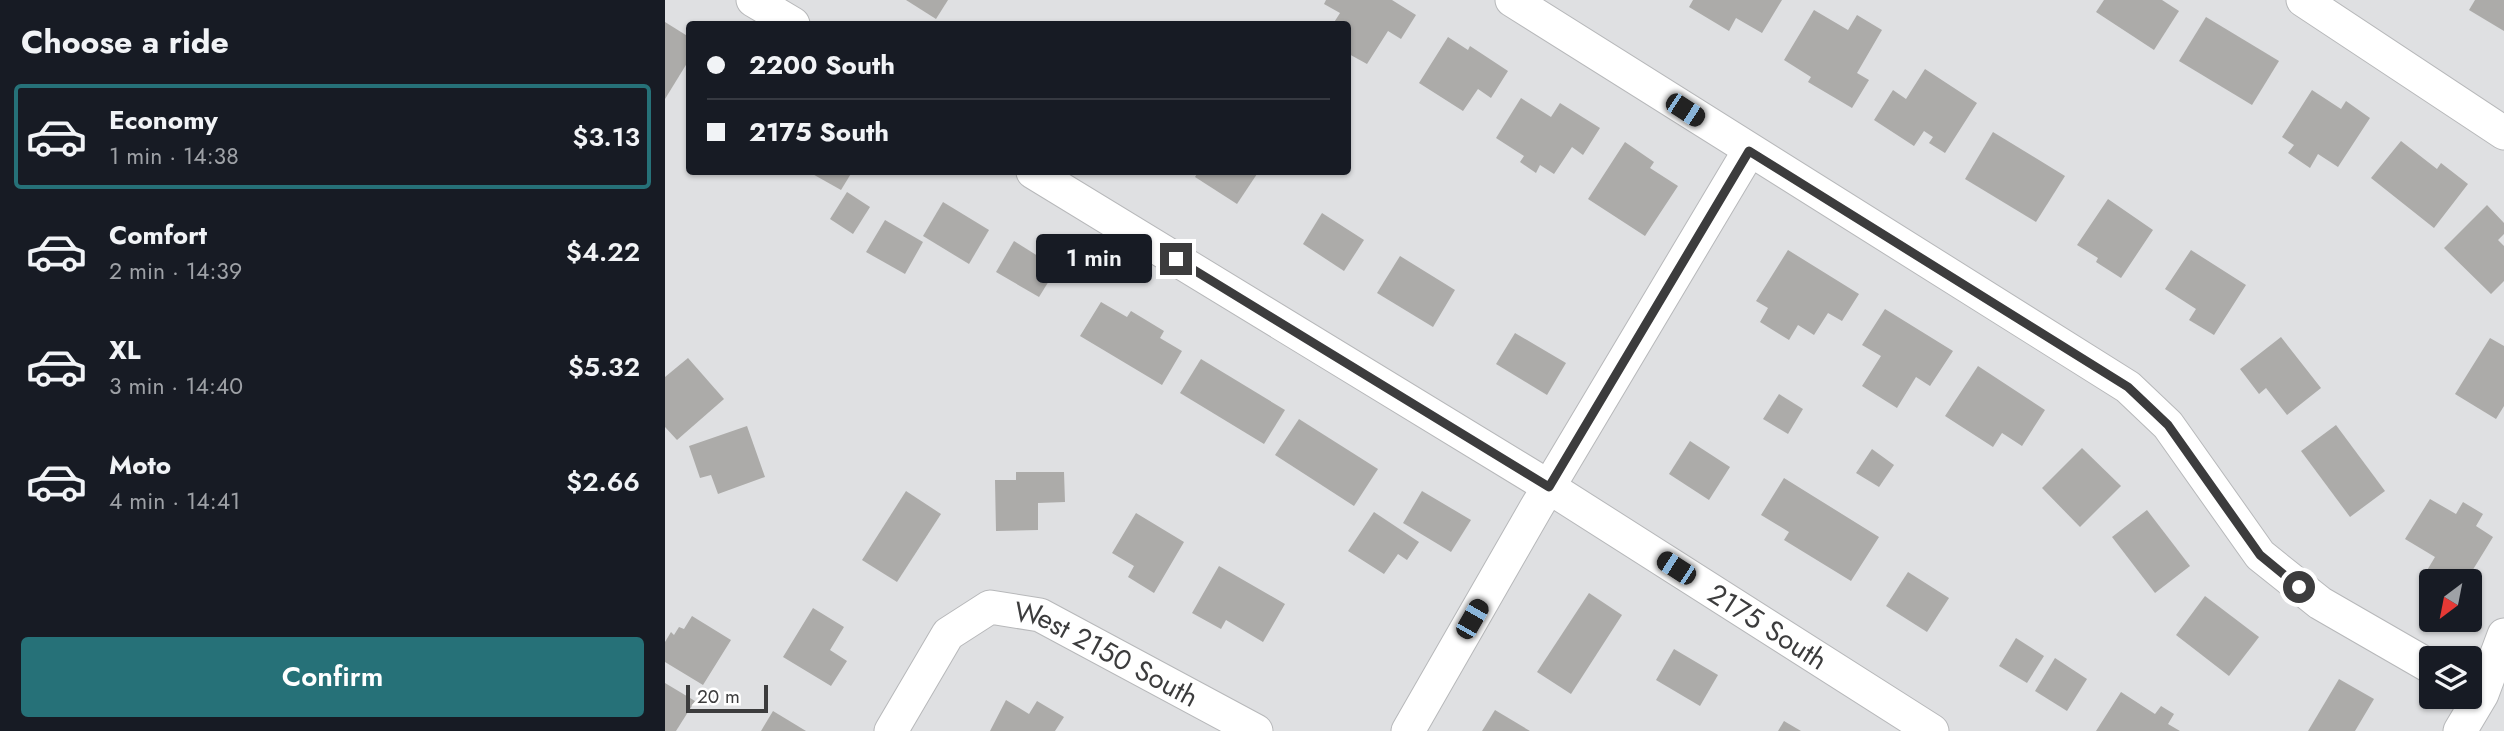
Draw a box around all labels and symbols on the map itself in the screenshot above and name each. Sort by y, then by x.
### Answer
car [1662,90,1709,130]
callout: 1 min [1036,234,1151,284]
route end [1160,243,1192,275]
car [1653,548,1700,588]
north arrow [2419,569,2481,632]
route start [2283,571,2315,603]
street label: 2175 South [1700,574,1835,680]
street label: West 2150 South [1012,591,1206,717]
car [1453,596,1492,642]
scale bar [686,682,768,714]

